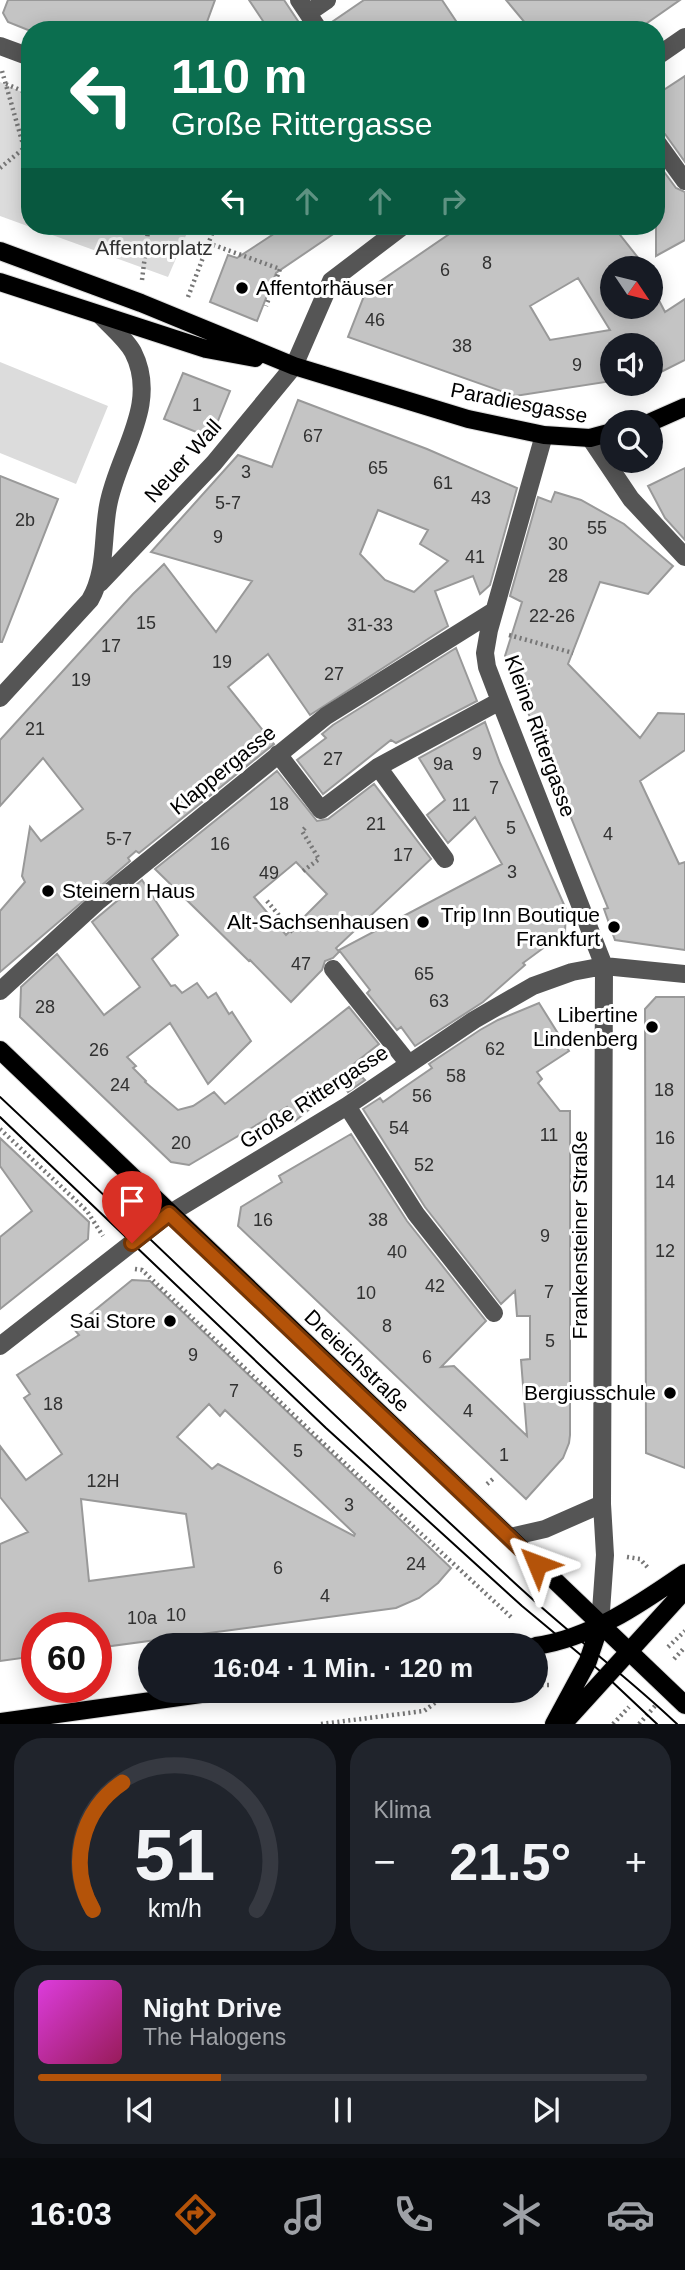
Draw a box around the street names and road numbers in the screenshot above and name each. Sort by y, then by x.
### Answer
street label: Paradiesgasse [449,378,589,427]
street label: Neuer Wall [140,415,226,507]
street label: Kleine Rittergasse [501,652,580,820]
street label: Klappergasse [166,720,280,819]
street label: Große Rittergasse [236,1040,392,1153]
street label: Frankensteiner Straße [568,1131,591,1339]
street label: Dreieichstraße [300,1305,414,1416]

